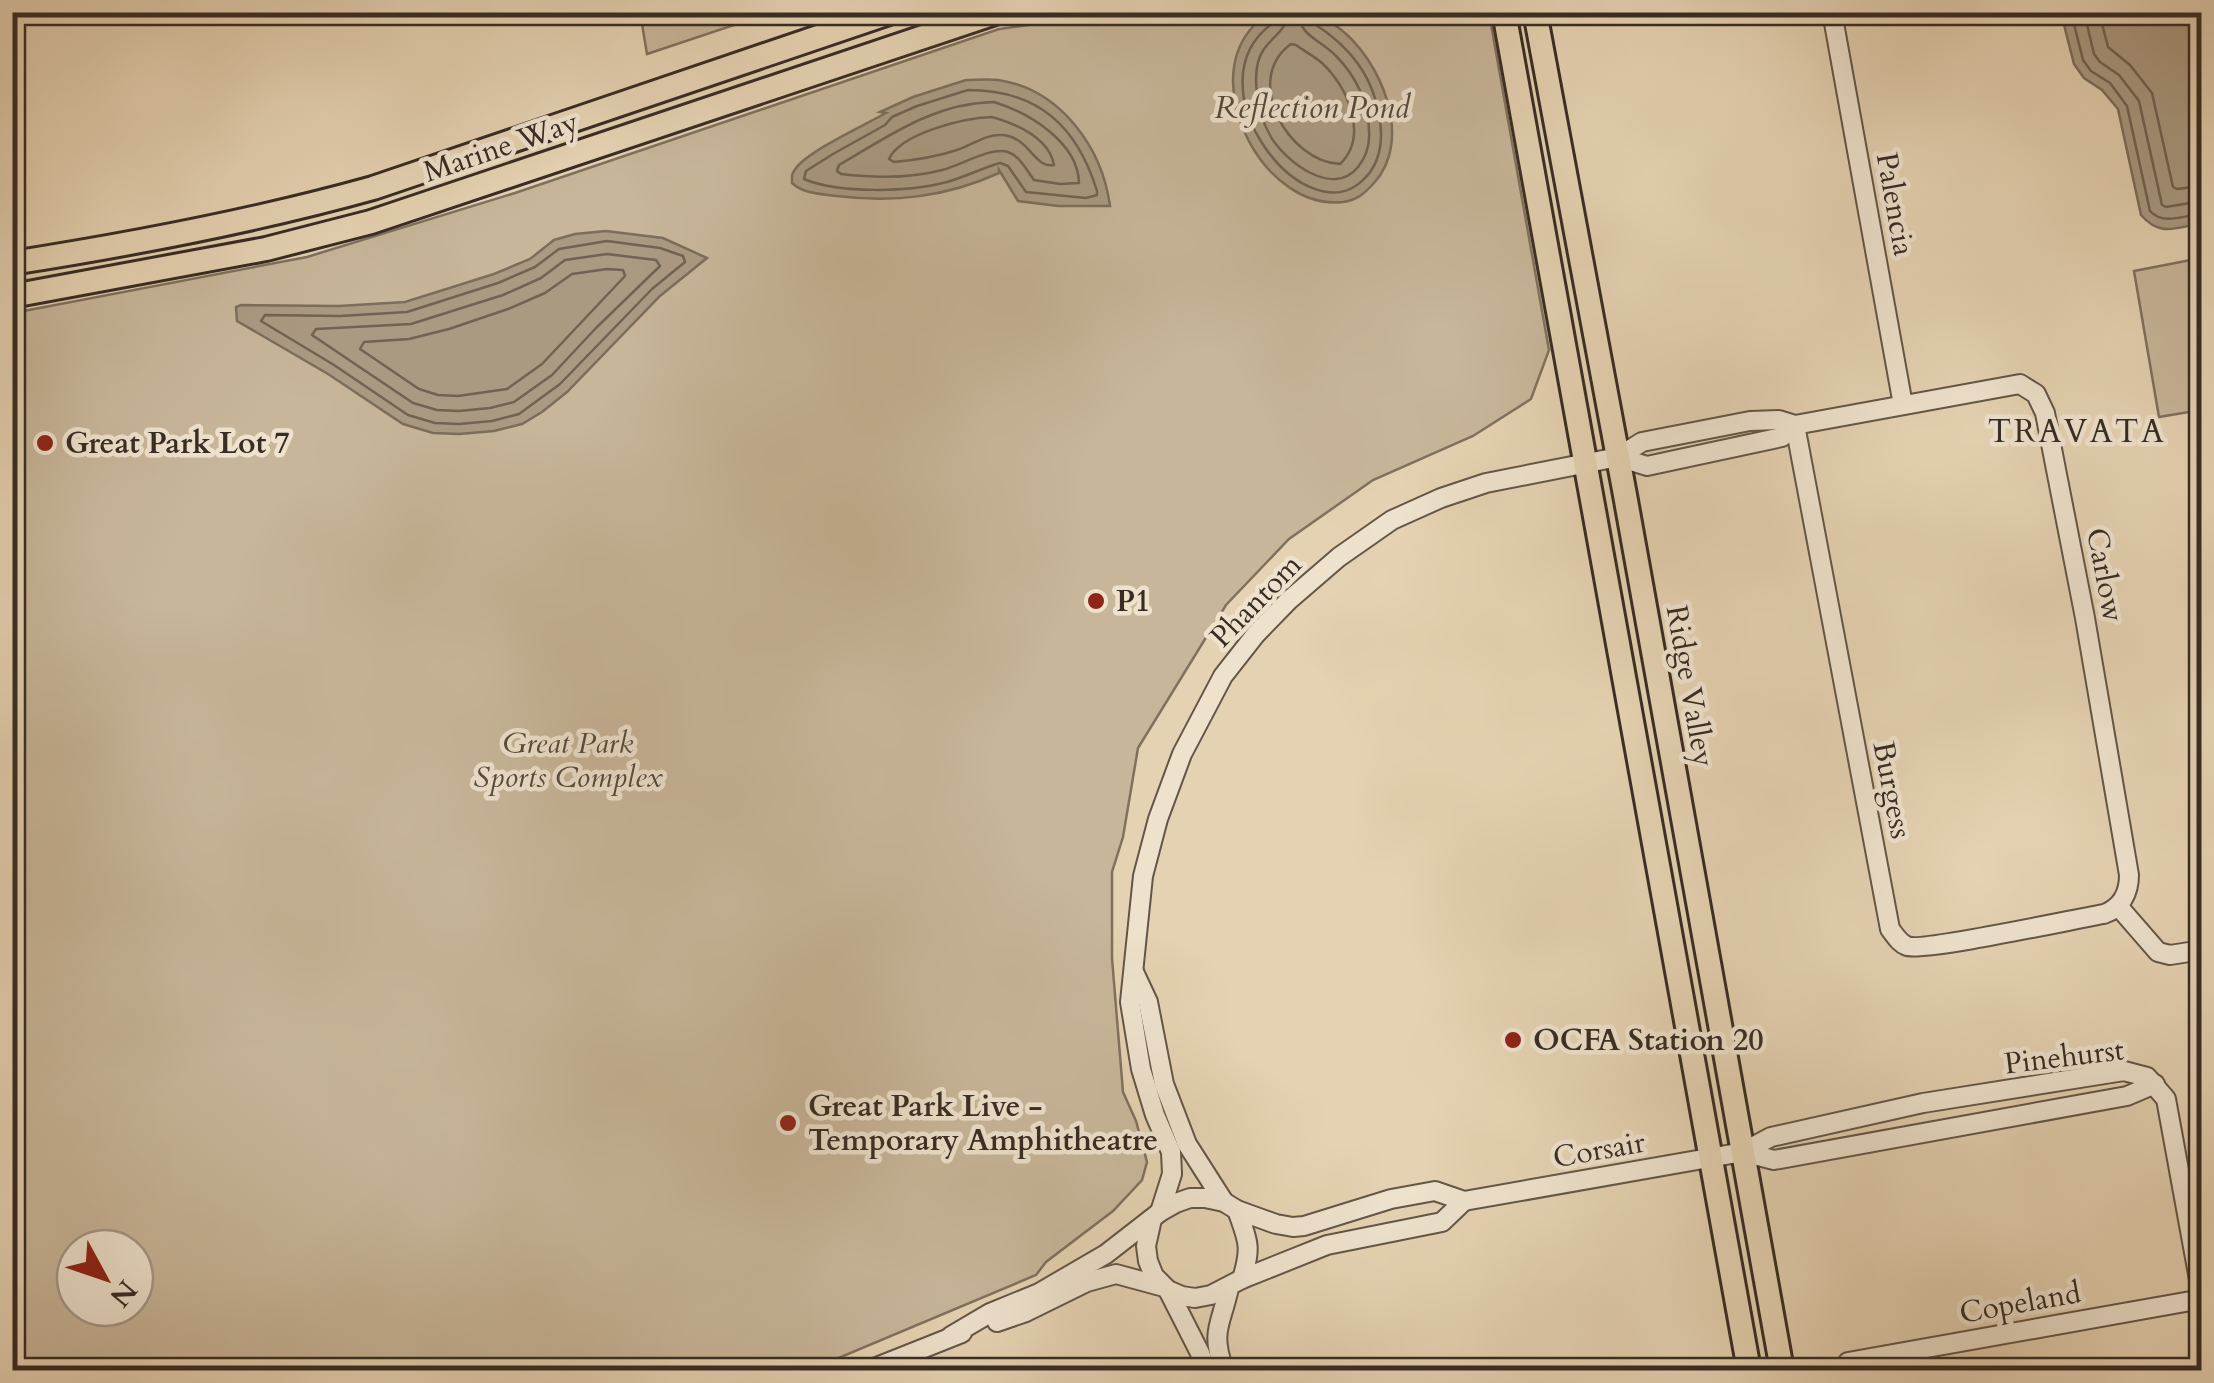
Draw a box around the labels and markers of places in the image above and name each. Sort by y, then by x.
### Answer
place label: Great Park Lot 7 [65,423,290,464]
marker: Great Park Lot 7 [34,432,56,454]
place label: P1 [1116,581,1150,622]
marker: P1 [1085,590,1107,612]
place label: OCFA Station 20 [1533,1020,1764,1061]
marker: OCFA Station 20 [1502,1029,1524,1051]
place label: Great Park Live - Temporary Amphitheatre [808,1086,1158,1161]
marker: Great Park Live - Temporary Amphitheatre [777,1112,799,1134]

